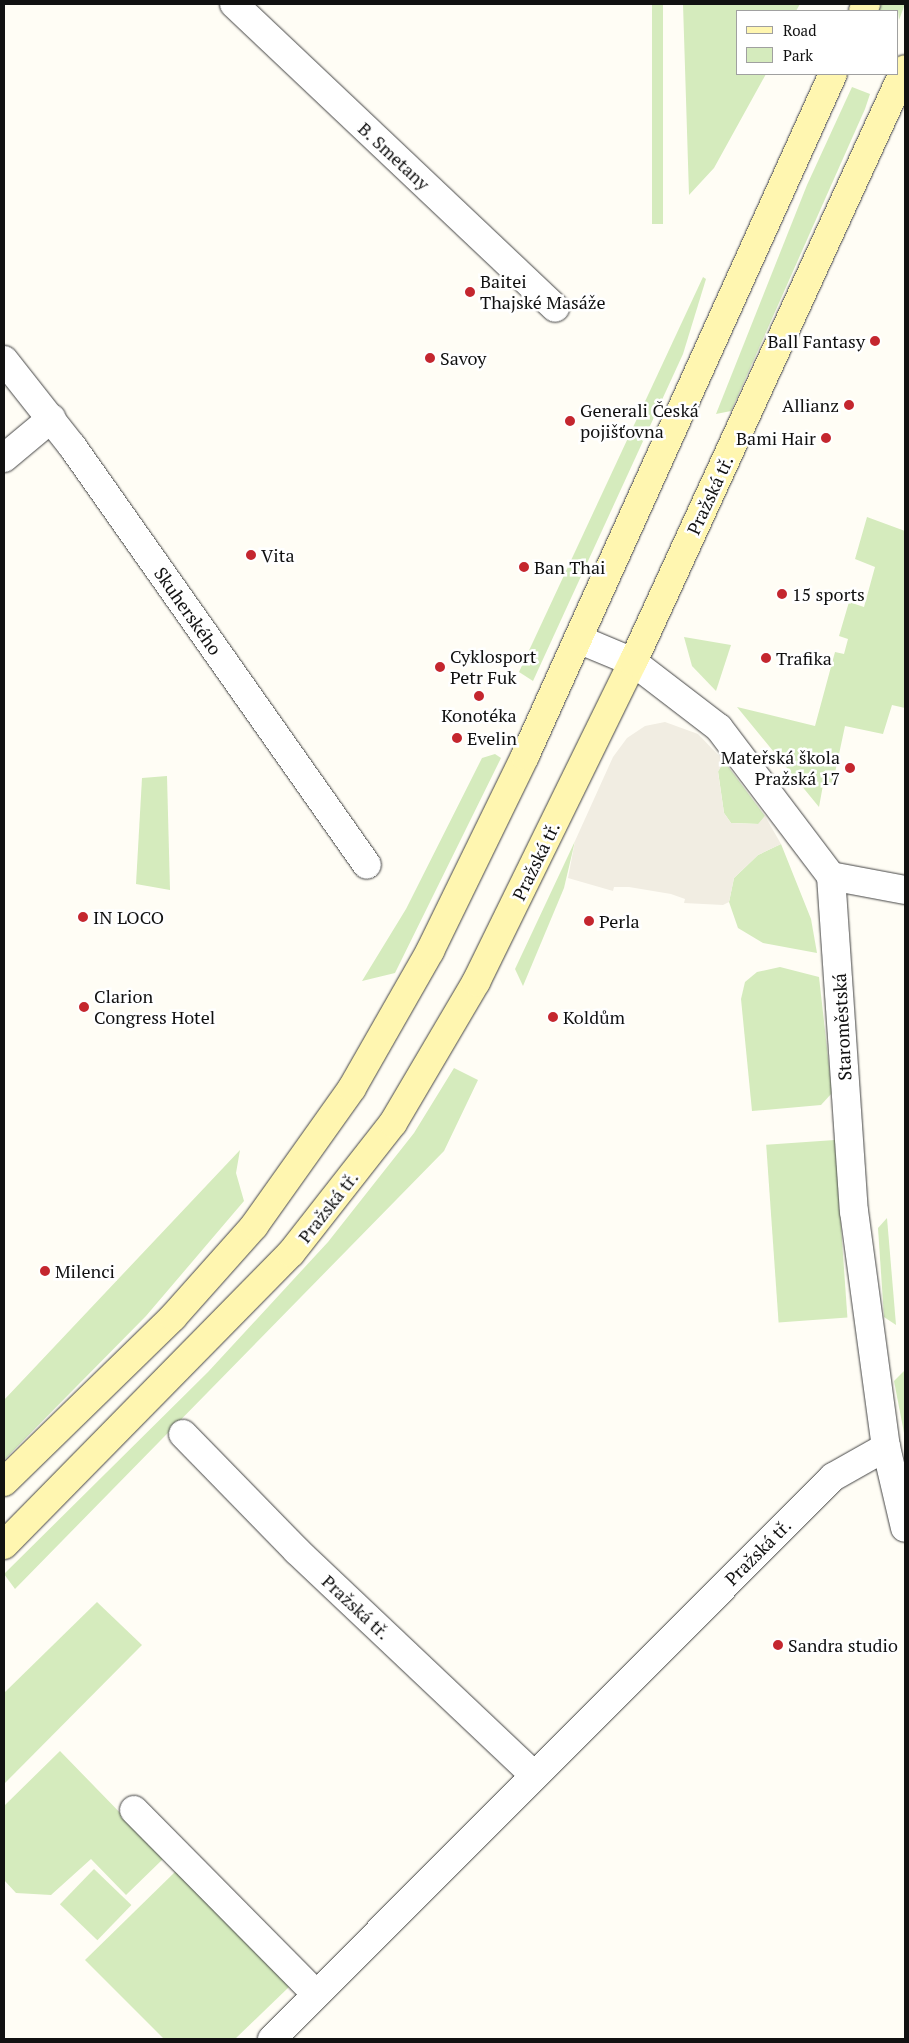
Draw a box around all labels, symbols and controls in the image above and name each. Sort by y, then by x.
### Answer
legend [736,10,899,75]
text: Road [783,20,816,40]
text: Park [783,45,813,65]
street label: B. Smetany [354,117,434,195]
place label: Baitei Thajské Masáže [480,271,605,314]
marker: Baitei Thajské Masáže [464,286,476,298]
place label: Ball Fantasy [767,330,865,352]
marker: Ball Fantasy [869,335,881,347]
place label: Savoy [440,347,486,369]
marker: Savoy [424,352,436,364]
place label: Allianz [782,394,839,416]
marker: Allianz [843,399,855,411]
place label: Generali Česká pojišťovna [580,400,699,442]
marker: Generali Česká pojišťovna [564,415,576,427]
place label: Bami Hair [736,427,816,449]
marker: Bami Hair [820,432,832,444]
street label: Pražská tř. [682,452,738,538]
place label: Vita [261,544,294,566]
marker: Vita [245,549,257,561]
place label: Ban Thai [534,556,605,578]
marker: Ban Thai [518,561,530,573]
street label: Skuherského [150,563,226,659]
place label: 15 sports [792,583,865,605]
marker: 15 sports [776,588,788,600]
place label: Cyklosport Petr Fuk [450,646,536,689]
place label: Trafika [776,647,832,669]
marker: Trafika [760,652,772,664]
marker: Cyklosport Petr Fuk [434,661,446,673]
marker: Konotéka [473,690,485,702]
place label: Konotéka [441,704,517,726]
place label: Evelin [467,727,517,749]
marker: Evelin [451,732,463,744]
place label: Mateřská škola Pražská 17 [721,747,840,790]
marker: Mateřská škola Pražská 17 [844,762,856,774]
street label: Pražská tř. [508,818,564,904]
place label: IN LOCO [93,906,164,928]
place label: Perla [599,910,640,932]
marker: IN LOCO [77,911,89,923]
marker: Perla [583,915,595,927]
street label: Staroměstská [828,973,856,1081]
place label: Clarion Congress Hotel [94,986,215,1028]
marker: Clarion Congress Hotel [78,1001,90,1013]
place label: Koldům [563,1006,625,1028]
marker: Koldům [547,1011,559,1023]
street label: Pražská tř. [293,1167,363,1247]
place label: Milenci [55,1260,115,1282]
marker: Milenci [39,1265,51,1277]
street label: Pražská tř. [720,1514,796,1590]
street label: Pražská tř. [318,1570,394,1644]
place label: Sandra studio [788,1634,898,1656]
marker: Sandra studio [772,1639,784,1651]

